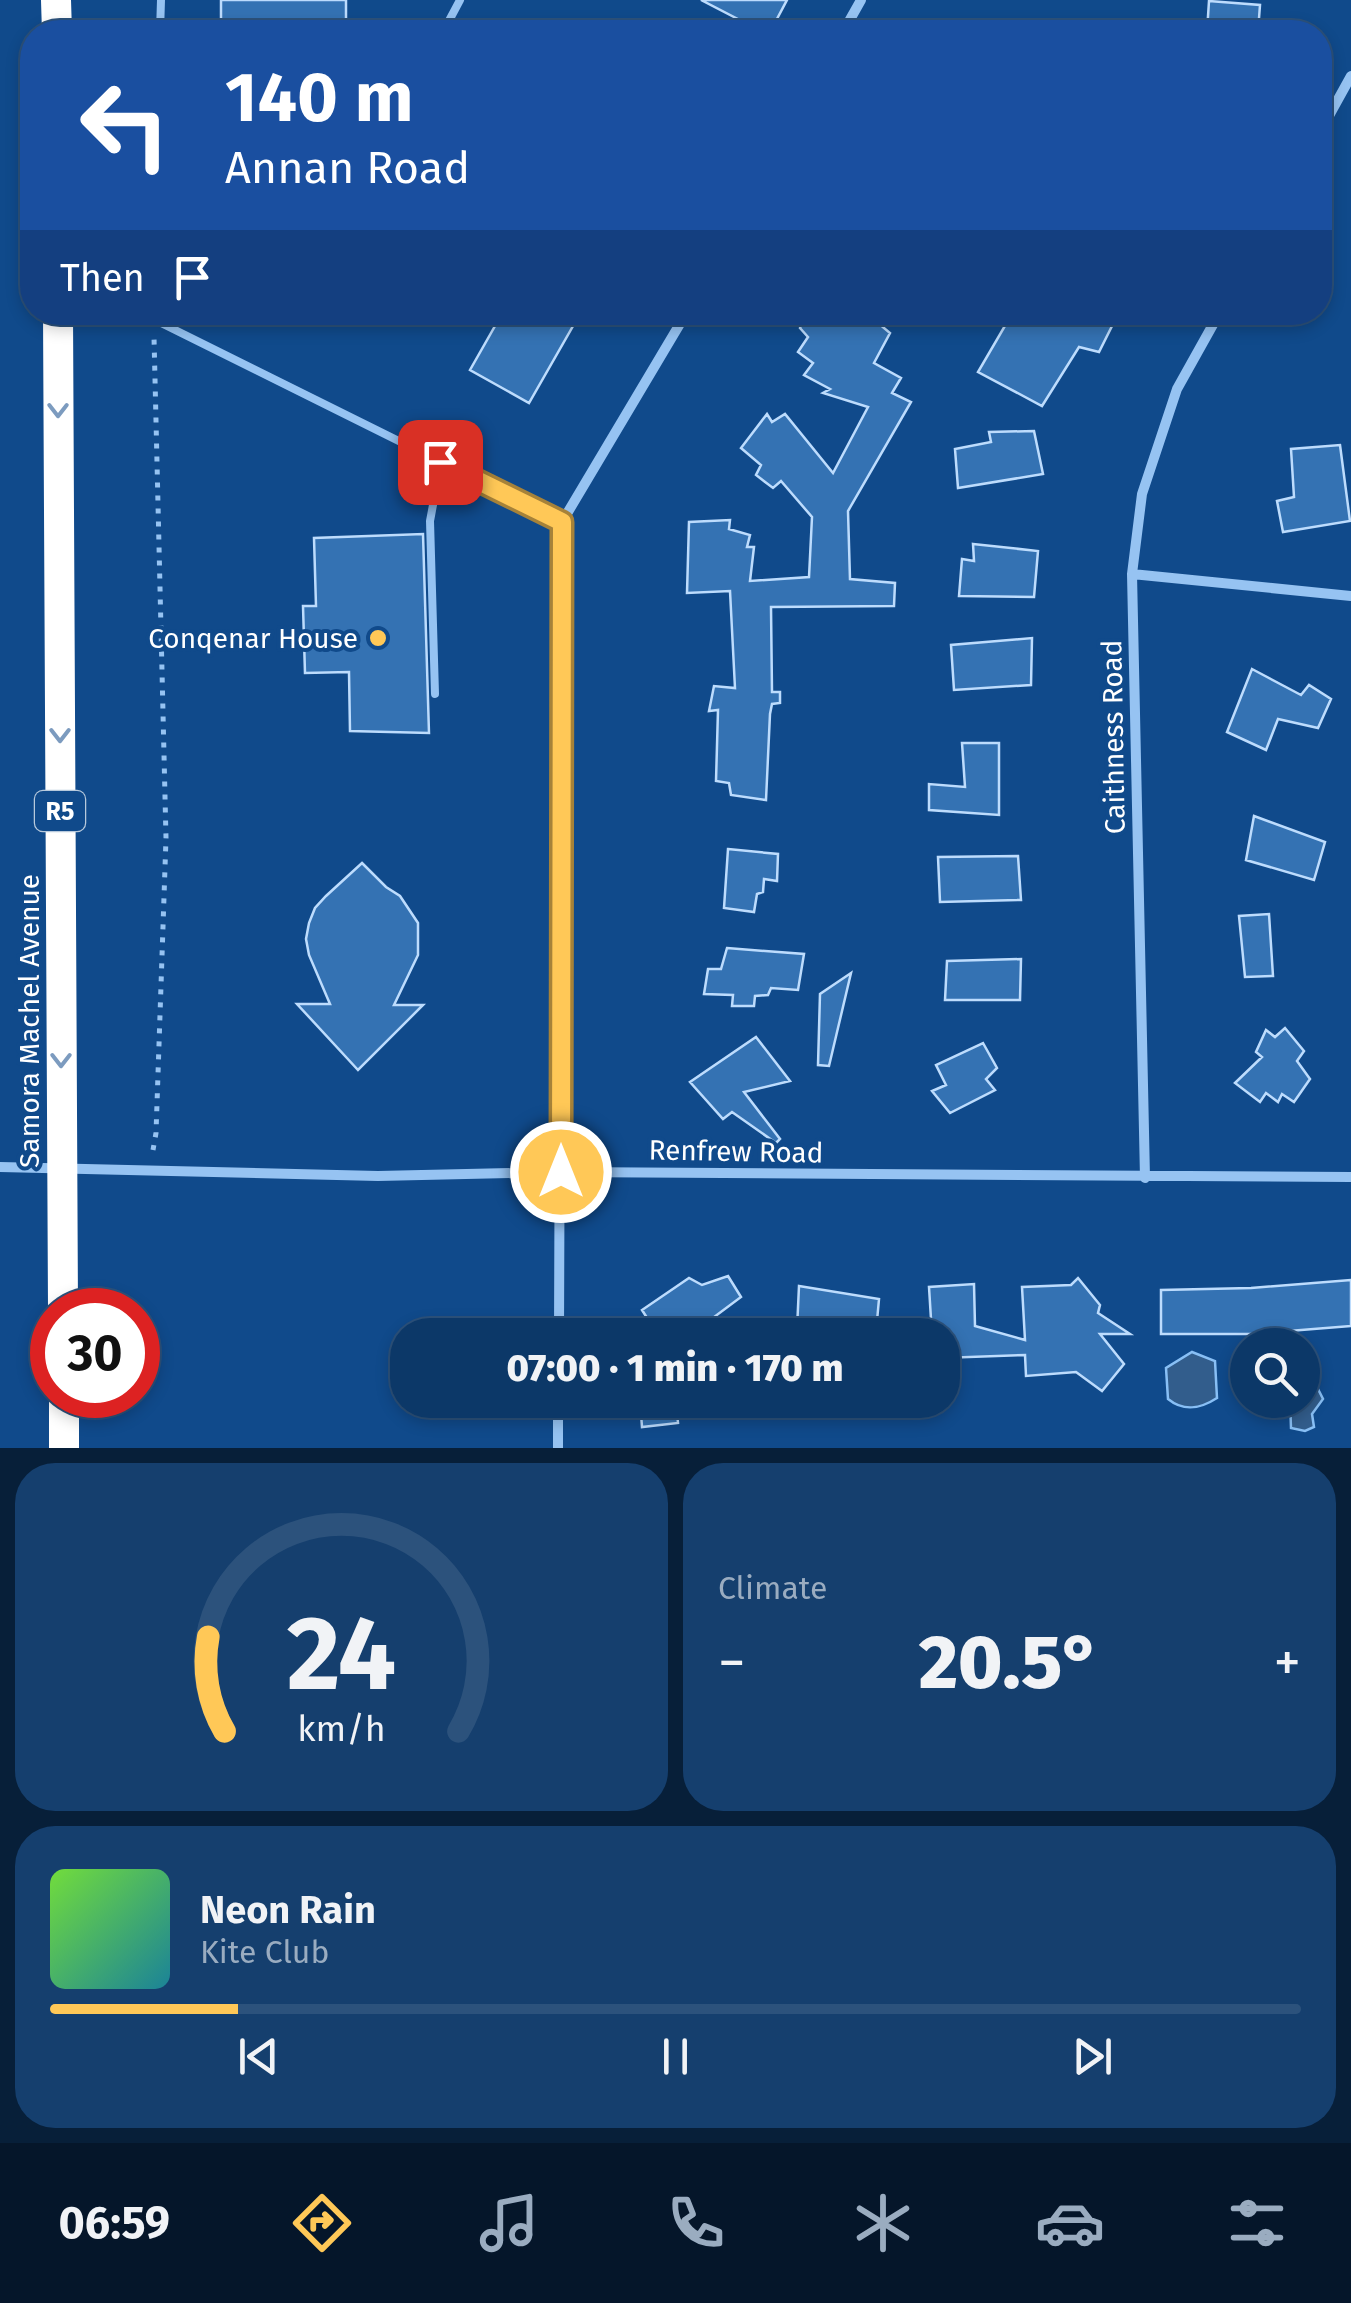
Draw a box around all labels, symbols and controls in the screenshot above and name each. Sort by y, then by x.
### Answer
text: 140 m [225,56,414,140]
icon: left [60,60,190,190]
text: Annan Road [225,141,470,195]
icon: arrive [165,250,220,305]
text: Then [60,255,145,301]
one-way arrow [47,402,69,418]
pin [398,420,483,505]
icon: arrive [413,435,468,490]
place label: Conqenar House [148,622,358,655]
marker: Conqenar House [367,627,389,649]
street label: Caithness Road [1095,639,1132,835]
one-way arrow [49,728,71,743]
road number: R5 [35,791,85,831]
street label: Samora Machel Avenue [13,874,46,1168]
one-way arrow [51,1052,72,1068]
position arrow [509,1120,613,1224]
street label: Renfrew Road [648,1133,824,1170]
speed limit sign: 30 [30,1288,160,1418]
map controls [1230,1328,1320,1418]
button: search [1230,1328,1320,1418]
text: 07:00 · 1 min · 170 m [506,1345,844,1391]
text: Climate [718,1569,827,1607]
text: 24 [287,1592,396,1717]
text: 20.5° [919,1618,1100,1708]
text: − [718,1630,746,1696]
text: + [1274,1630,1301,1696]
text: km/h [297,1708,386,1750]
text: Neon Rain [200,1887,376,1933]
text: Kite Club [200,1933,329,1971]
icon: previous [231,2029,286,2084]
icon: pause [648,2029,703,2084]
icon: next [1065,2029,1120,2084]
icon: directions [287,2188,357,2258]
icon: music [474,2188,544,2258]
icon: phone [661,2188,731,2258]
icon: climate [848,2188,918,2258]
icon: car [1035,2188,1105,2258]
icon: filters [1222,2188,1292,2258]
text: 06:59 [59,2196,170,2250]

